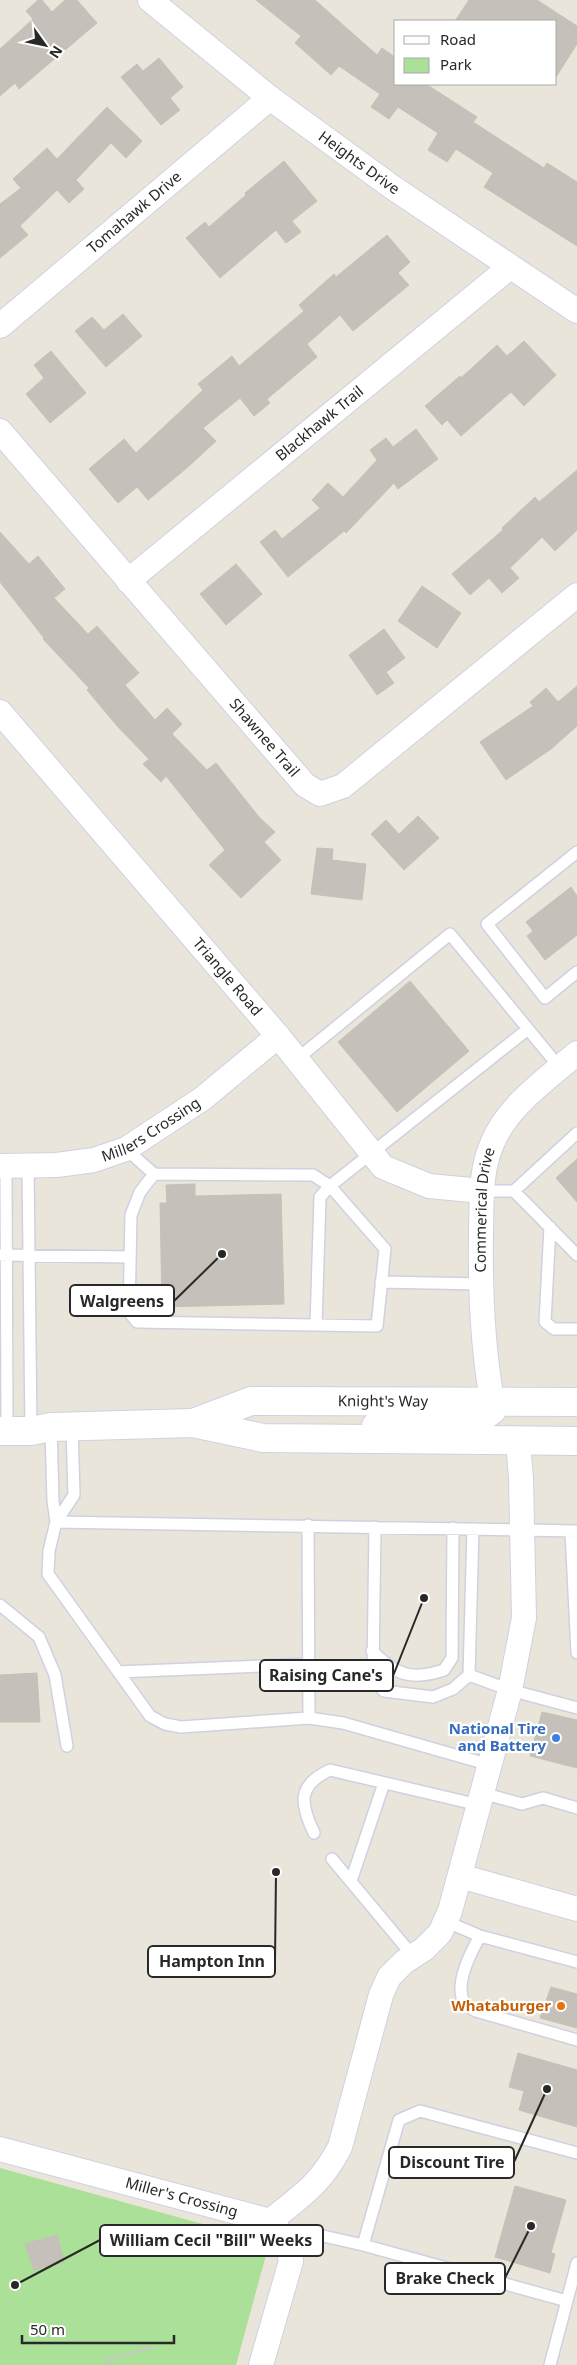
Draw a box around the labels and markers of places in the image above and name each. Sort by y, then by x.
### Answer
callout: Walgreens [70,1285,174,1316]
callout: Raising Cane's [260,1660,393,1691]
place label: National Tire and Battery [449,1718,546,1755]
marker: National Tire and Battery [550,1732,562,1744]
callout: Hampton Inn [148,1946,275,1977]
place label: Whataburger [451,1995,551,2015]
marker: Whataburger [555,2000,567,2012]
callout: Discount Tire [389,2147,514,2178]
callout: William Cecil "Bill" Weeks [100,2225,323,2256]
callout: Brake Check [385,2263,505,2294]

